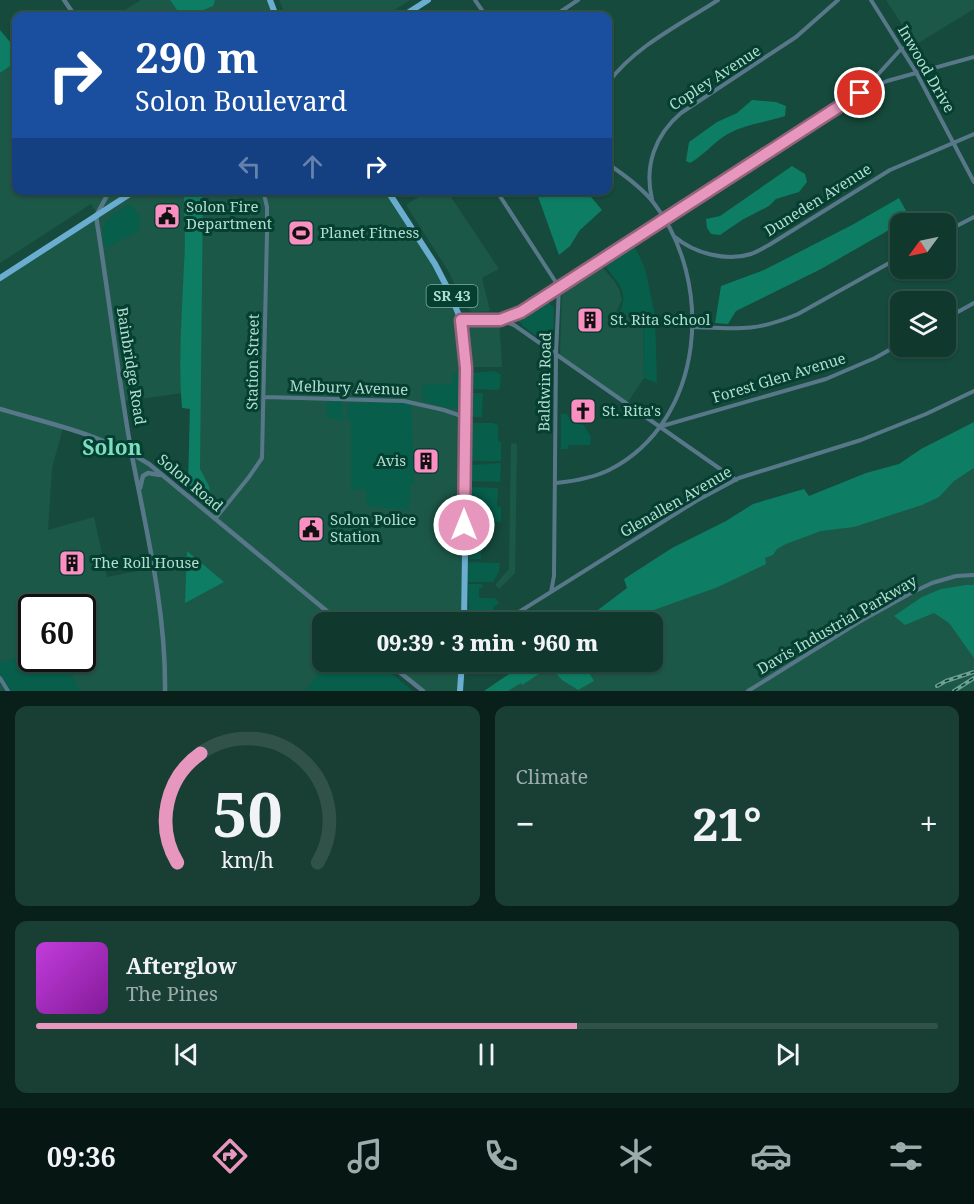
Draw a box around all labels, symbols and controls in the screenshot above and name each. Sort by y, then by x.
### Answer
street label: Inwood Drive [894,21,960,116]
text: 290 m [135,28,259,85]
icon: right [36,36,114,114]
street label: Copley Avenue [665,40,764,114]
pin [834,67,885,118]
icon: arrive [843,76,876,109]
text: Solon Boulevard [135,82,347,119]
icon: left [233,150,266,183]
icon: ahead [296,150,329,183]
icon: right [359,150,392,183]
street label: Duneden Avenue [760,158,875,240]
place label: Solon Fire Department [186,196,272,233]
public building icon: Solon Fire Department [152,201,182,231]
north arrow [890,213,956,279]
map controls [890,213,956,357]
sports icon: Planet Fitness [286,218,316,248]
place label: Planet Fitness [320,222,419,242]
road number: SR 43 [426,285,478,307]
button: layers [890,291,956,357]
street label: Bainbridge Road [113,305,151,426]
building icon: St. Rita School [575,305,605,335]
place label: St. Rita School [610,309,711,329]
street label: Station Street [241,314,263,410]
street label: Baldwin Road [533,332,555,432]
street label: Forest Glen Avenue [710,347,848,407]
street label: Melbury Avenue [289,375,409,399]
church icon: St. Rita's [568,396,598,426]
place label: St. Rita's [602,400,661,420]
district label: Solon [82,433,142,461]
building icon: Avis [411,446,441,476]
street label: Solon Road [154,449,228,516]
place label: Avis [376,450,406,470]
street label: Glenallen Avenue [616,461,735,541]
position arrow [432,493,496,557]
place label: Solon Police Station [330,509,416,546]
public building icon: Solon Police Station [296,514,326,544]
building icon: The Roll House [57,548,87,578]
place label: The Roll House [92,552,199,572]
street label: Davis Industrial Parkway [753,570,920,678]
speed limit sign: 60 [18,594,96,672]
text: 09:39 · 3 min · 960 m [377,627,598,657]
text: Climate [516,763,588,790]
text: 50 [212,770,283,855]
text: 21° [693,793,762,854]
text: − [516,801,535,846]
text: + [920,801,938,846]
text: km/h [221,845,274,874]
text: Afterglow [126,950,237,980]
text: The Pines [126,980,218,1007]
icon: previous [170,1038,203,1071]
icon: pause [470,1038,503,1071]
icon: next [771,1038,804,1071]
icon: directions [209,1135,251,1177]
icon: music [344,1135,386,1177]
icon: phone [480,1135,522,1177]
icon: climate [615,1135,657,1177]
icon: car [750,1135,792,1177]
icon: filters [885,1135,927,1177]
text: 09:36 [47,1138,116,1175]

